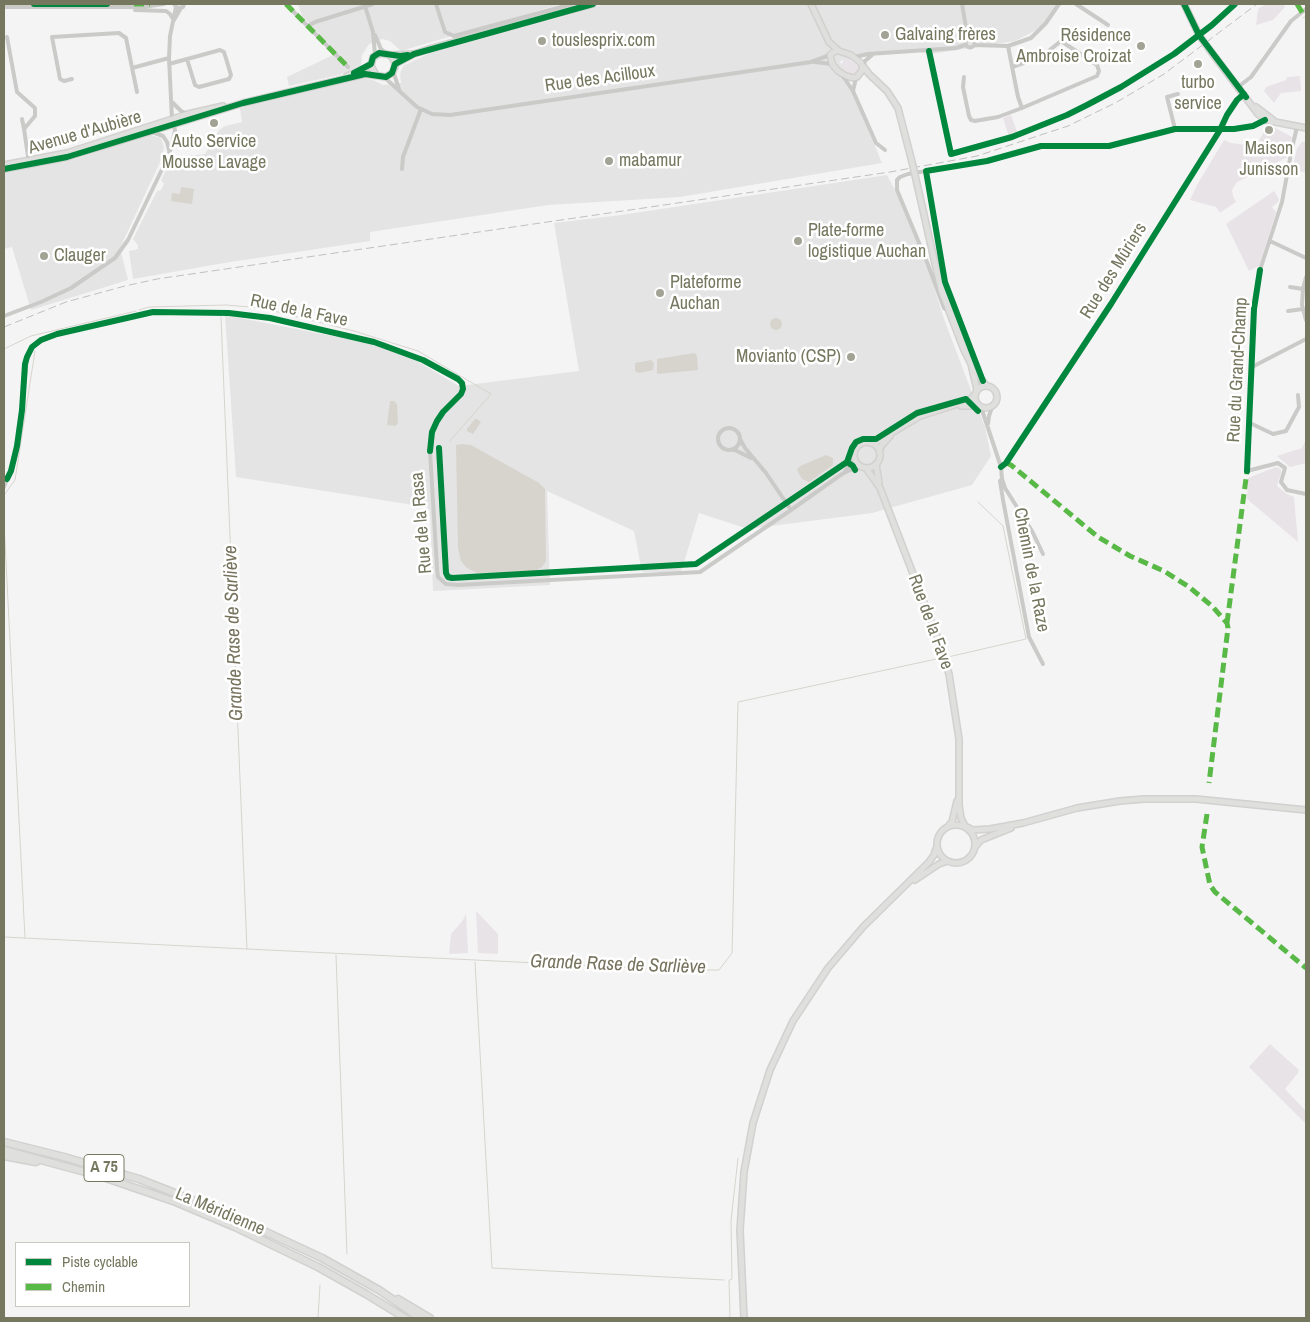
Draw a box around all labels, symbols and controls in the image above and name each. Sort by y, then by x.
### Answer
place label: Galvaing frères [895,24,996,46]
place label: Résidence Ambroise Croizat [1016,25,1131,68]
marker: Galvaing frères [879,29,891,41]
place label: touslesprix.com [552,30,655,52]
marker: touslesprix.com [536,35,548,47]
marker: Résidence Ambroise Croizat [1135,40,1147,52]
marker: turbo service [1192,58,1204,70]
street label: Rue des Acilloux [544,61,656,97]
place label: turbo service [1174,72,1222,115]
street label: Avenue d'Aubière [26,107,144,159]
marker: Auto Service Mousse Lavage [208,117,220,129]
marker: Maison Junisson [1263,124,1275,136]
place label: Auto Service Mousse Lavage [162,131,266,173]
place label: Maison Junisson [1239,138,1299,180]
place label: mabamur [619,150,681,172]
marker: mabamur [603,155,615,167]
street label: Rue des Mûriers [1076,219,1152,323]
place label: Plate-forme logistique Auchan [808,220,926,262]
marker: Plate-forme logistique Auchan [792,235,804,247]
place label: Clauger [54,245,106,267]
marker: Clauger [38,250,50,262]
place label: Plateforme Auchan [670,272,741,314]
marker: Plateforme Auchan [654,287,666,299]
street label: Rue de la Fave [248,290,350,332]
street label: Rue du Grand-Champ [1223,297,1253,443]
place label: Movianto (CSP) [736,346,841,368]
marker: Movianto (CSP) [845,351,857,363]
street label: Rue de la Rasa [407,471,437,575]
street label: Chemin de la Raze [1008,506,1054,634]
water label: Grande Rase de Sarliève [220,545,248,721]
street label: Rue de la Fave [903,572,957,672]
water label: Grande Rase de Sarliève [530,951,706,979]
road number: A 75 [84,1154,124,1182]
street label: La Méridienne [172,1183,268,1241]
legend [15,1242,190,1307]
text: Piste cyclable [62,1251,138,1272]
text: Chemin [62,1276,105,1297]

